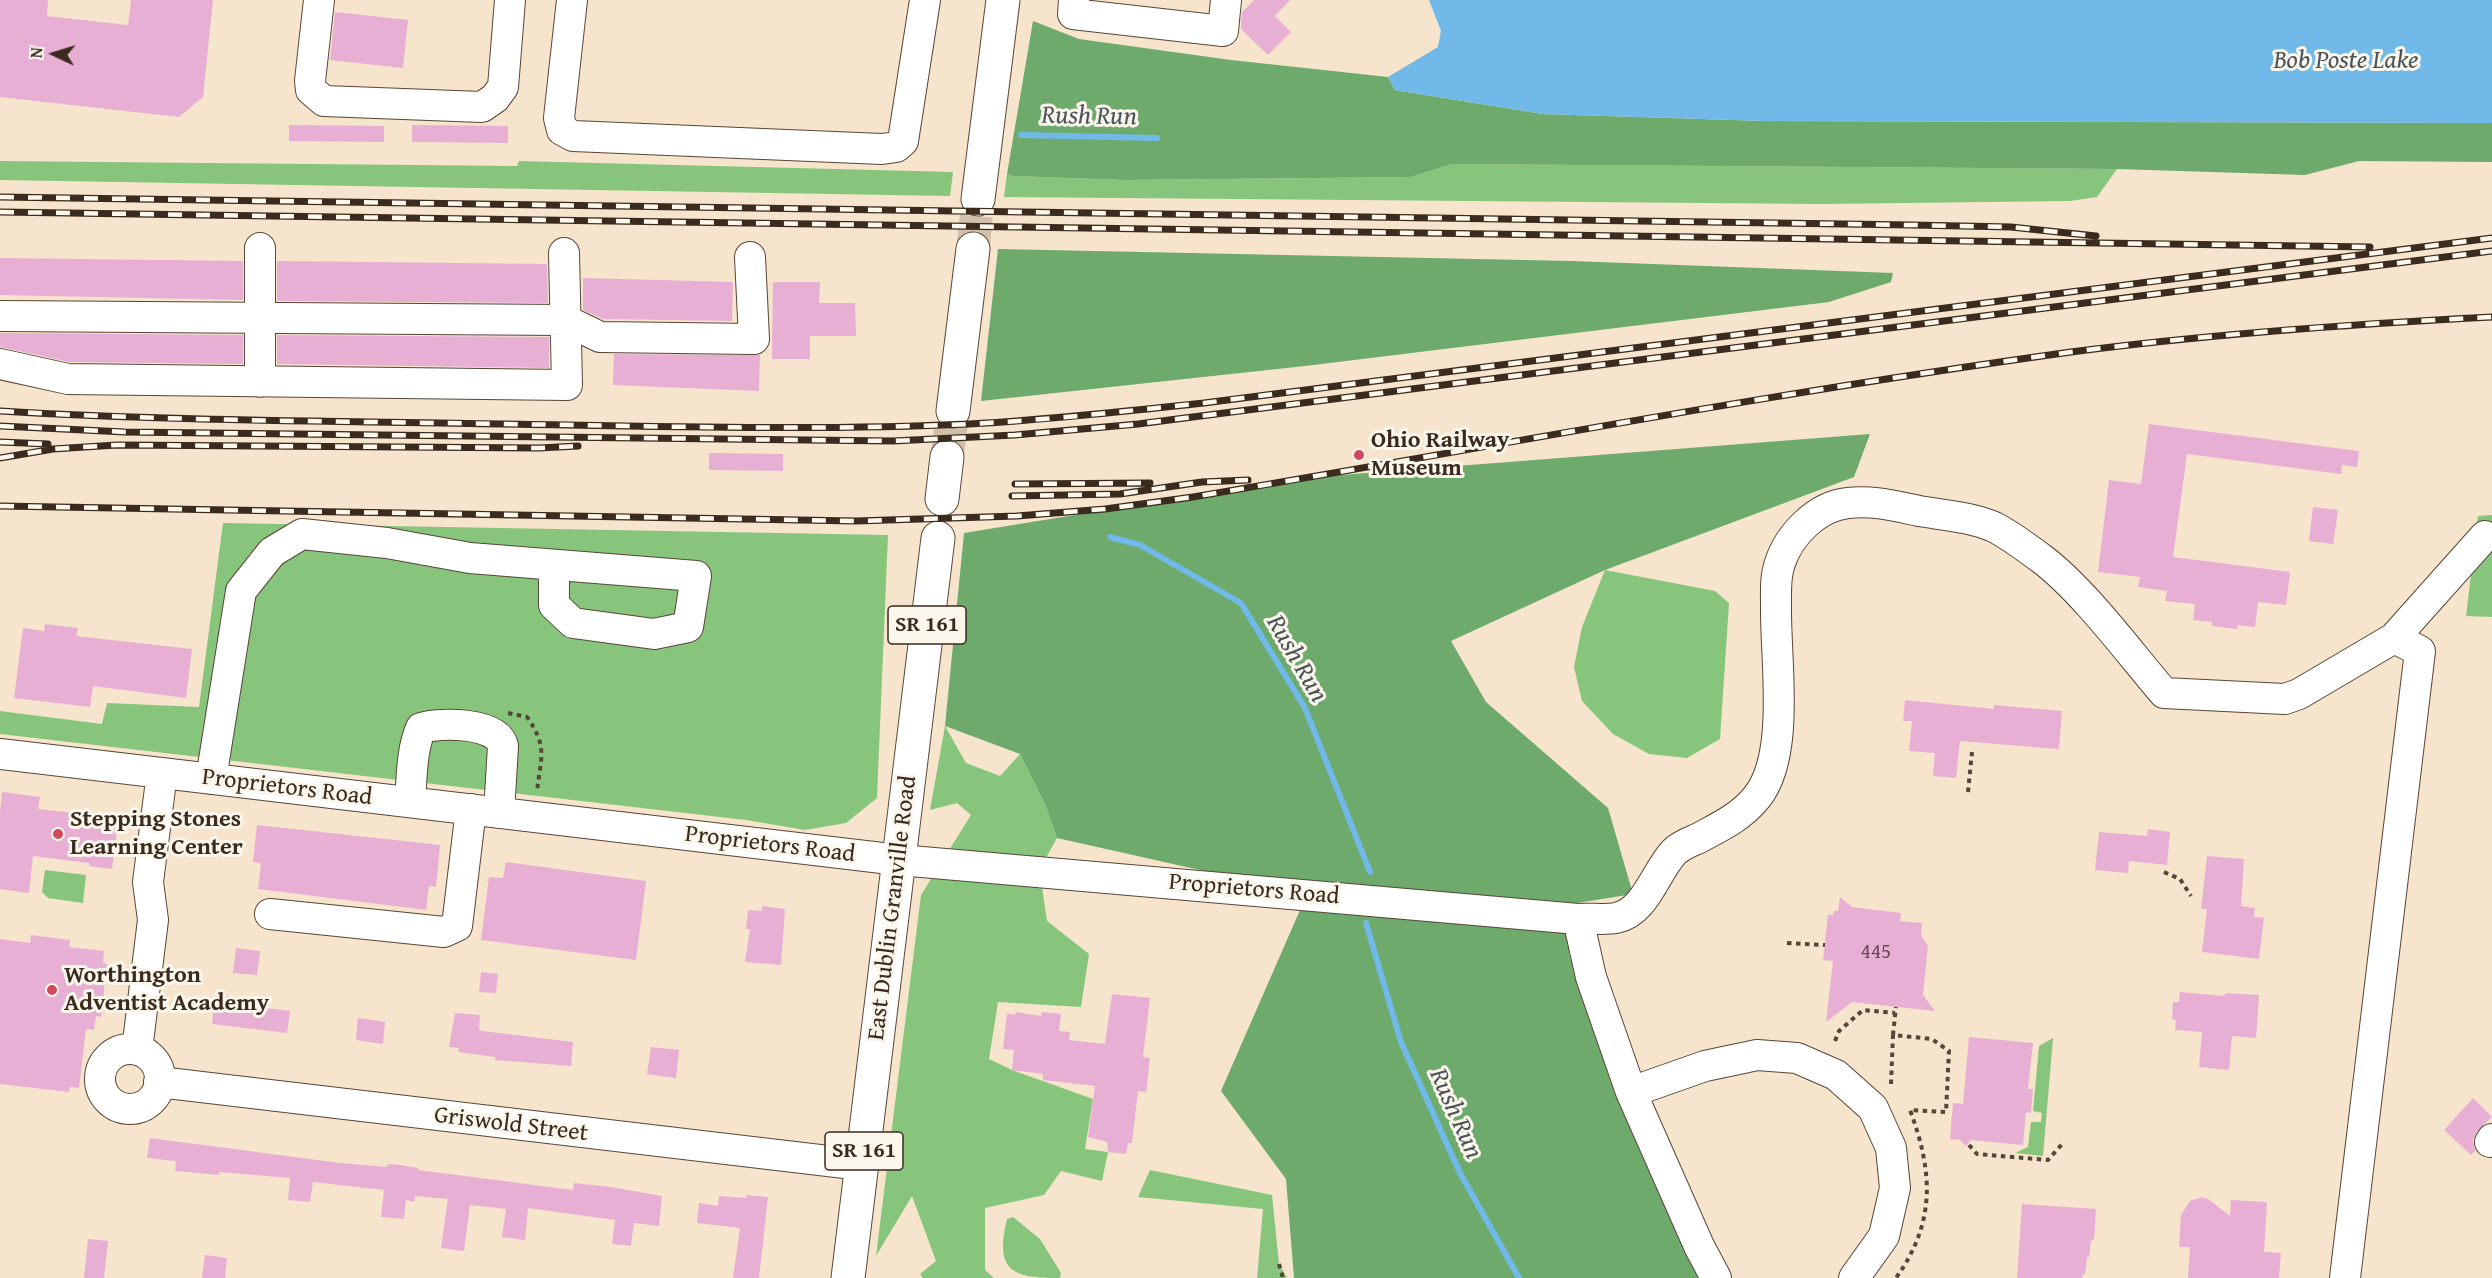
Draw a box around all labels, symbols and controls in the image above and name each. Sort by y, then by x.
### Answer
north arrow [24,24,84,84]
water label: Bob Poste Lake [2273,45,2419,77]
text: N [24,47,48,59]
water label: Rush Run [1041,101,1137,133]
place label: Ohio Railway Museum [1371,427,1509,483]
marker: Ohio Railway Museum [1352,448,1366,462]
road number: SR 161 [888,606,966,644]
water label: Rush Run [1259,610,1333,708]
street label: Proprietors Road [200,763,374,813]
street label: East Dublin Granville Road [862,774,924,1042]
place label: Stepping Stones Learning Center [70,806,243,862]
street label: Proprietors Road [683,820,857,870]
marker: Stepping Stones Learning Center [51,827,65,841]
street label: Proprietors Road [1167,868,1341,912]
house number: 445 [1861,940,1891,966]
place label: Worthington Adventist Academy [64,962,269,1018]
marker: Worthington Adventist Academy [45,983,59,997]
water label: Rush Run [1421,1064,1489,1164]
street label: Griswold Street [432,1101,590,1149]
road number: SR 161 [825,1132,903,1170]

